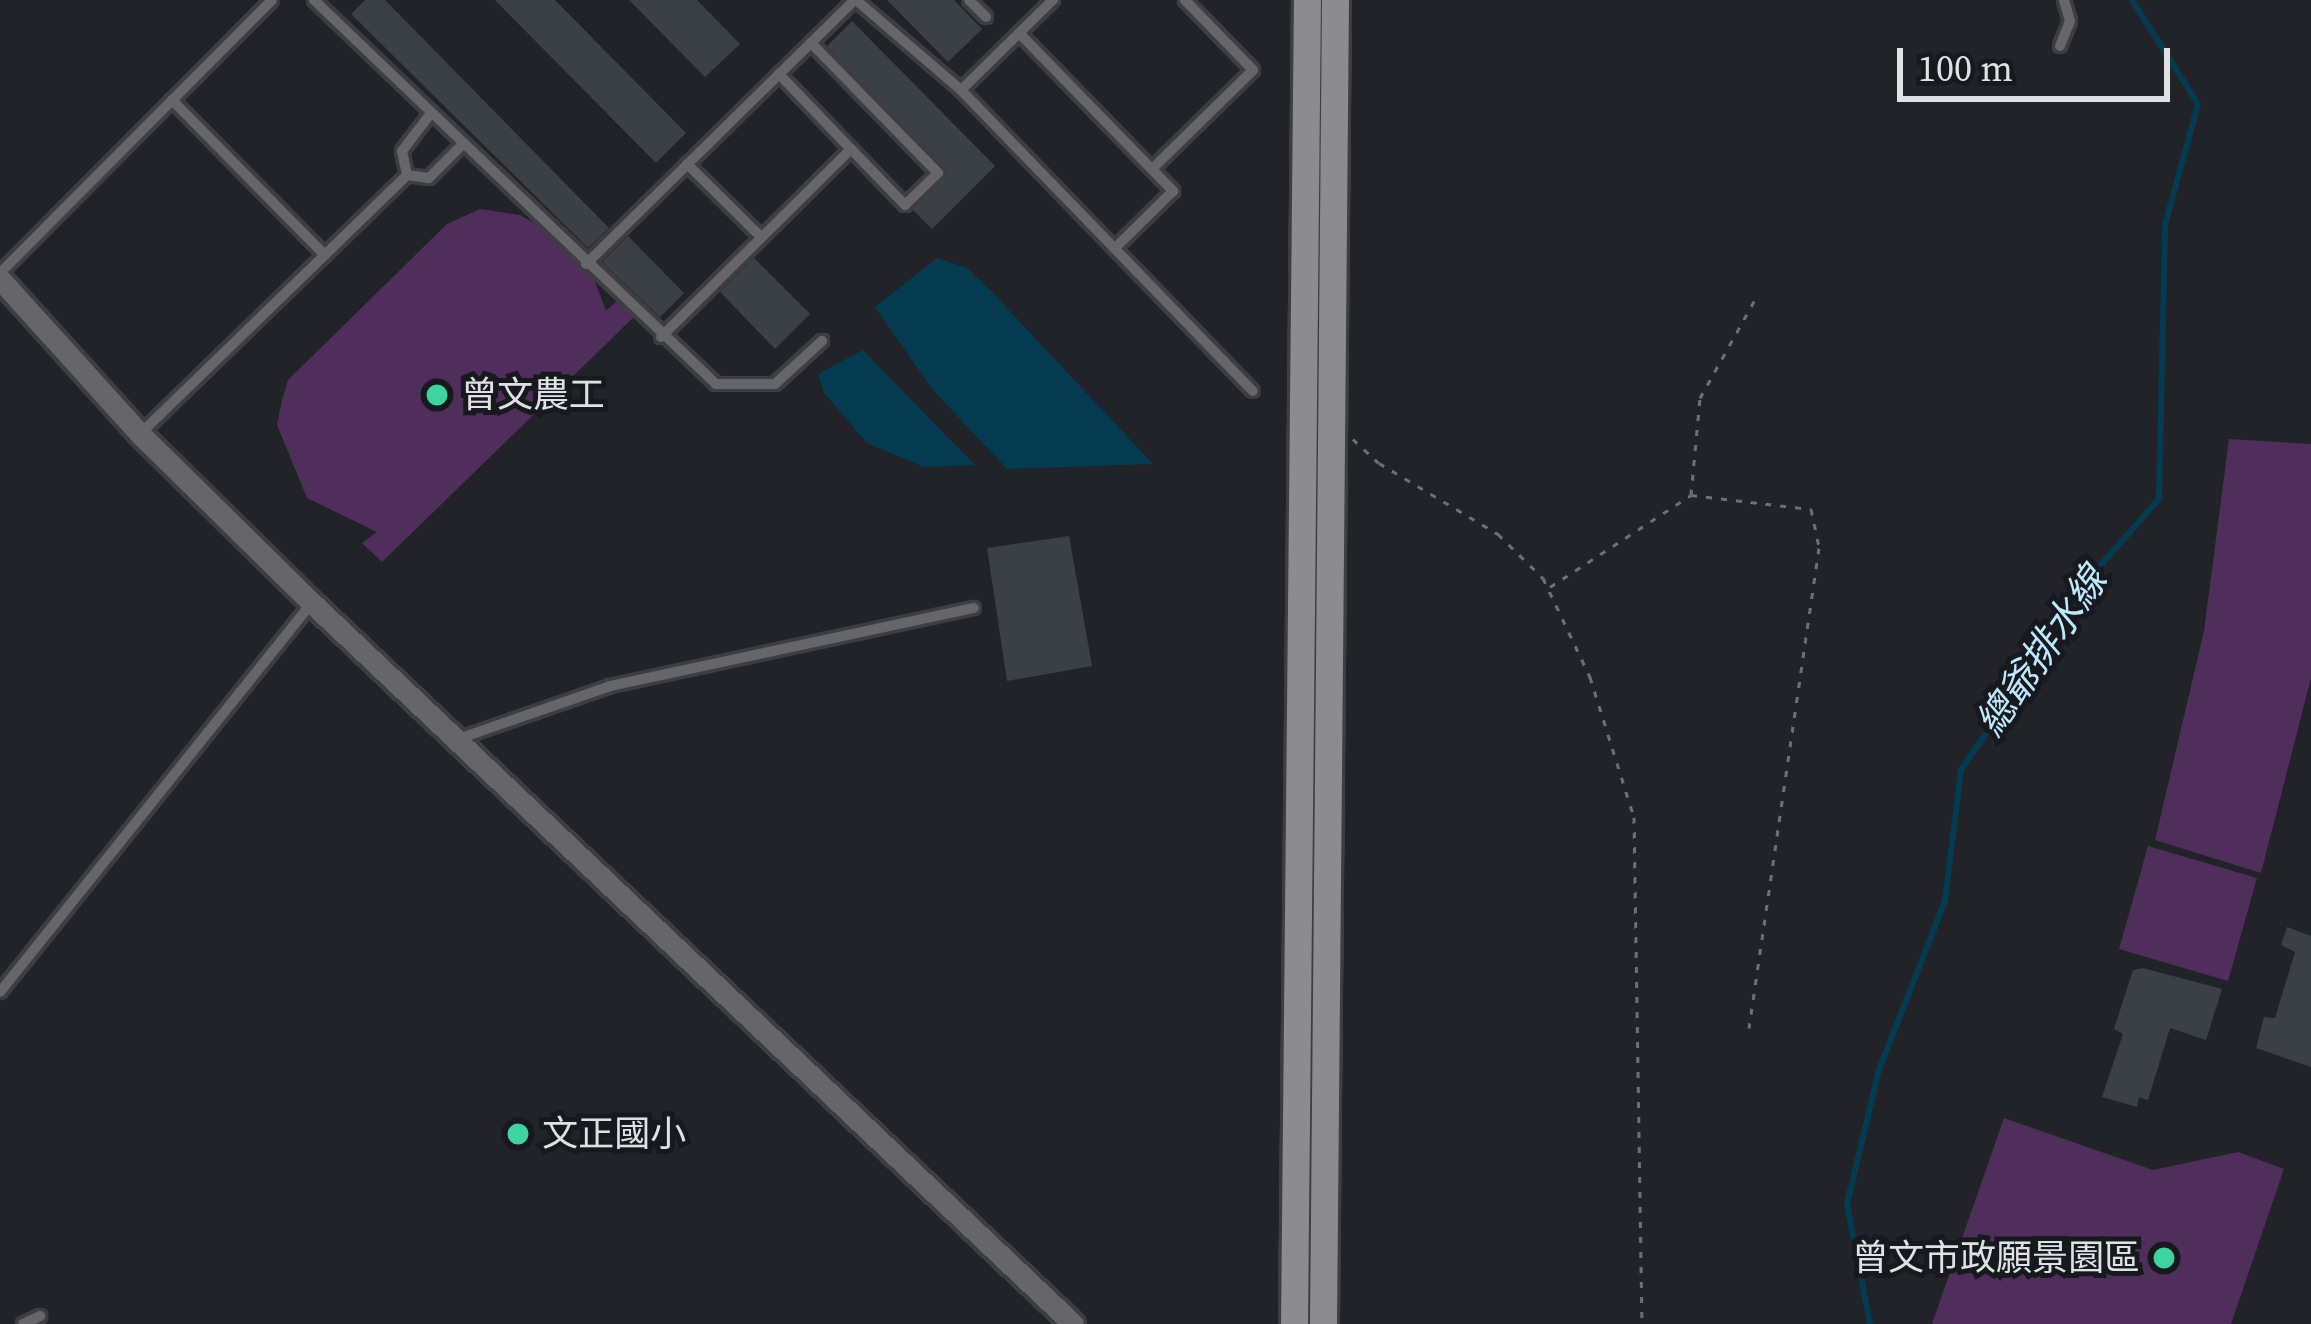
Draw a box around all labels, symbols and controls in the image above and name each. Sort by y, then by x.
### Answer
scale bar [1903,24,2176,98]
text: 100 m [1918,44,2013,93]
place label: 曾文農工 [461,373,605,417]
marker: 曾文農工 [424,382,450,408]
water label: 總爺排水線 [1967,559,2117,745]
place label: 文正國小 [542,1112,686,1156]
marker: 文正國小 [505,1121,531,1147]
place label: 曾文市政願景園區 [1852,1236,2140,1280]
marker: 曾文市政願景園區 [2151,1245,2177,1271]

